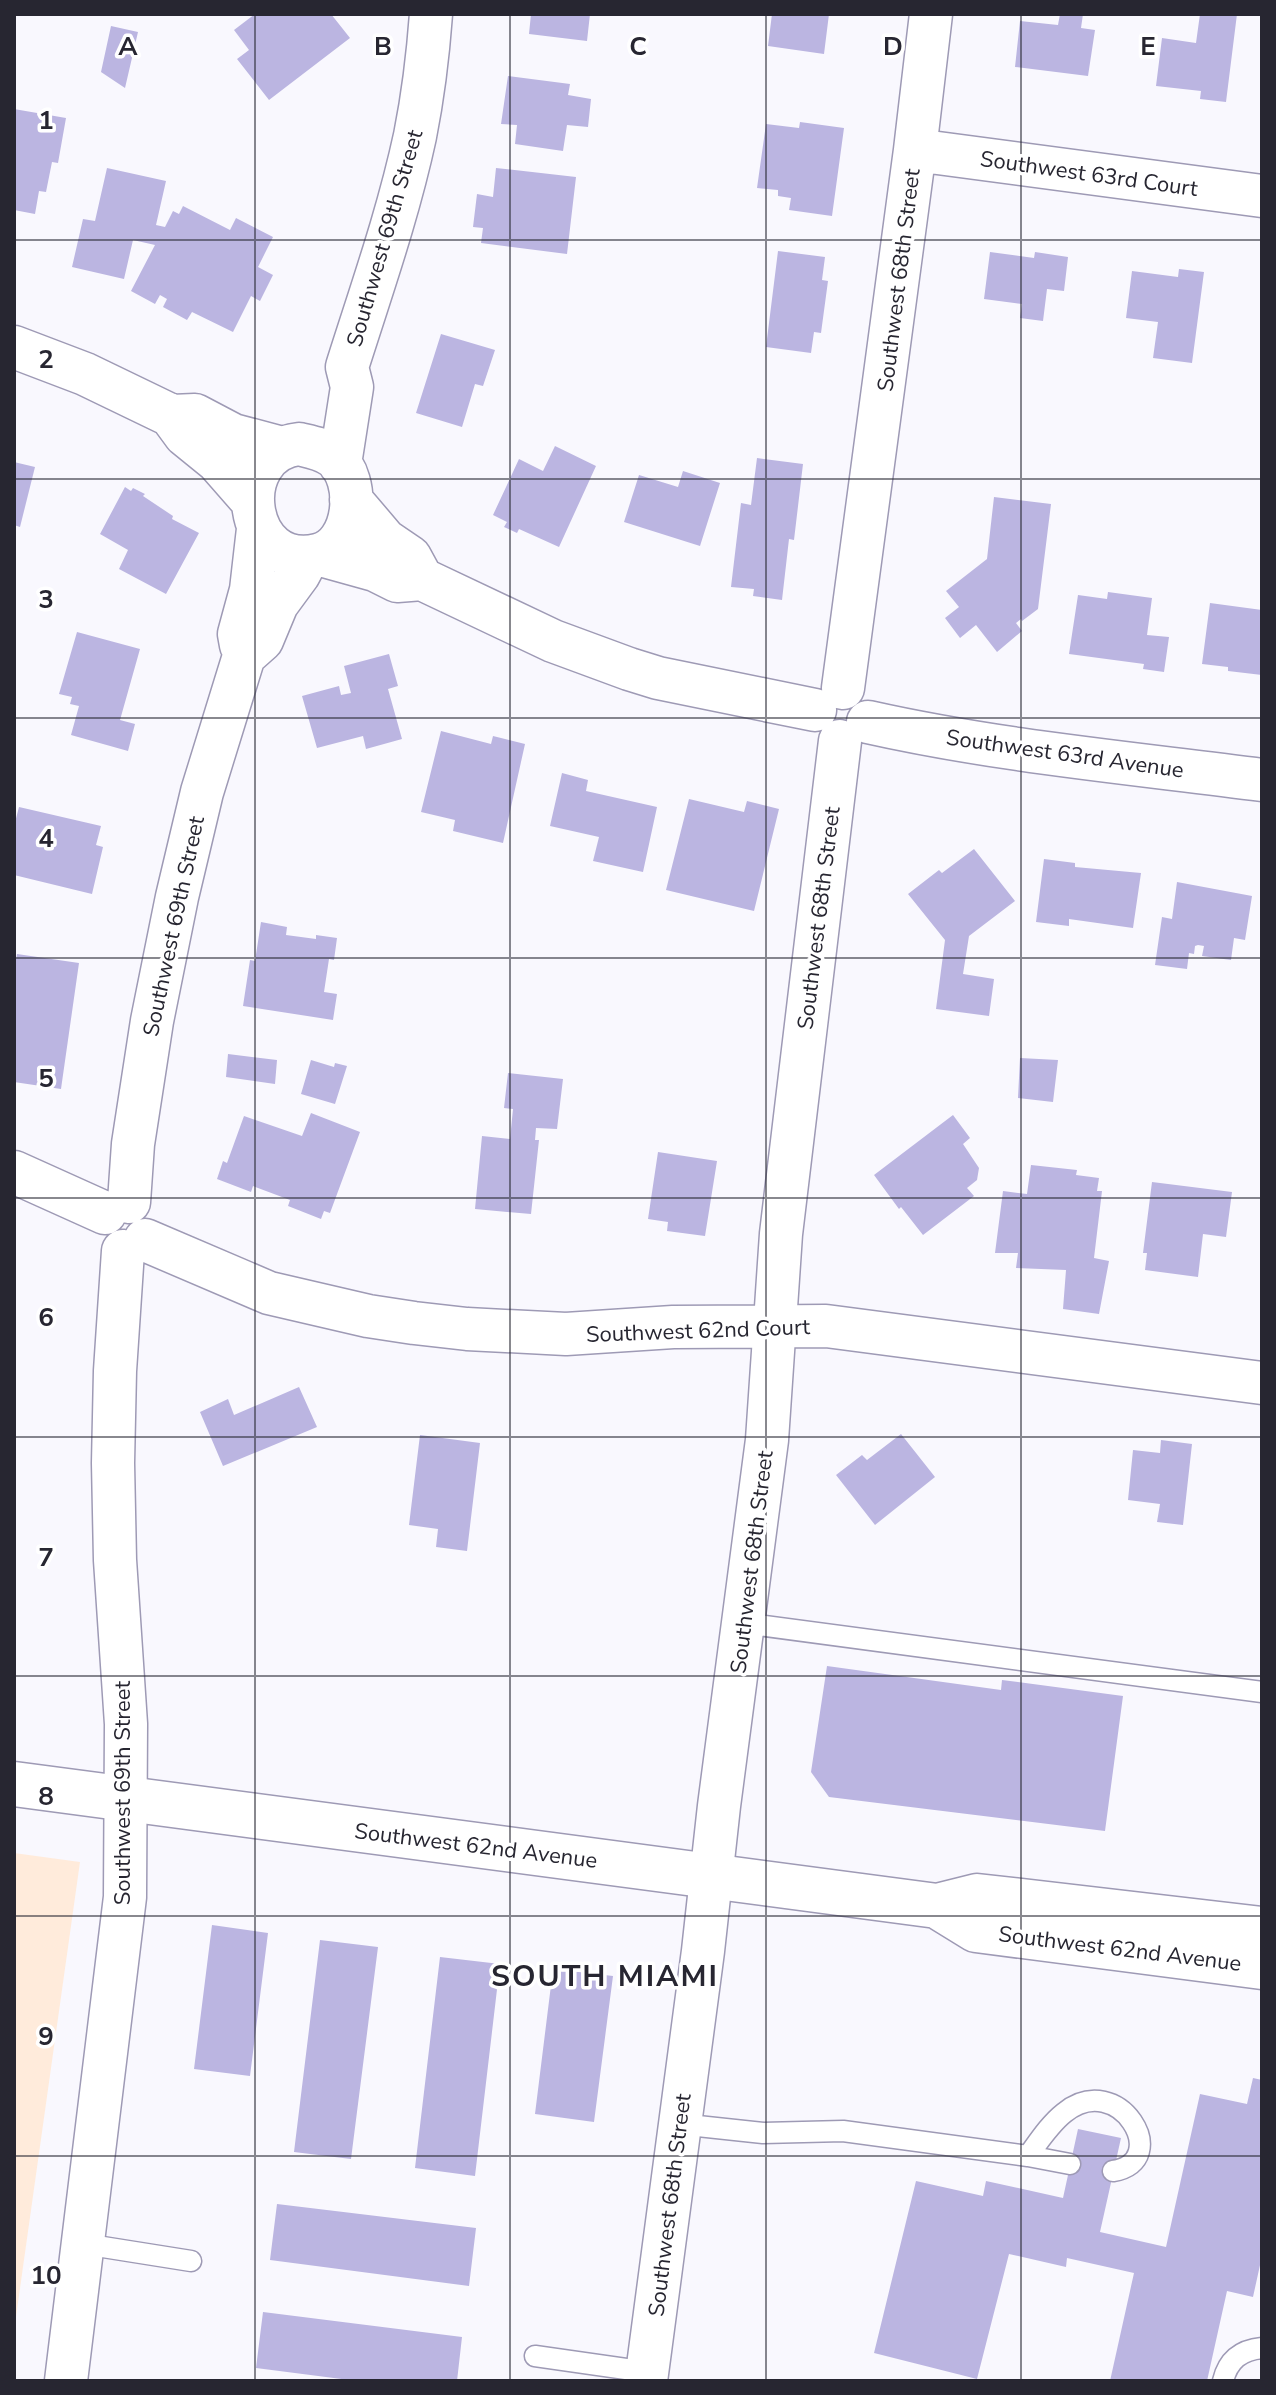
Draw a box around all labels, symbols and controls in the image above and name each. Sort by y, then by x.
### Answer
text: A [118,29,138,64]
text: B [374,29,392,64]
text: C [629,29,647,64]
text: D [883,29,903,64]
text: E [1140,29,1156,64]
text: 1 [38,103,54,138]
street label: Southwest 69th Street [340,126,430,350]
street label: Southwest 63rd Court [978,144,1200,204]
street label: Southwest 68th Street [870,167,928,393]
text: 2 [38,342,54,377]
text: 3 [38,582,54,617]
street label: Southwest 63rd Avenue [944,722,1186,786]
street label: Southwest 68th Street [790,805,848,1031]
street label: Southwest 69th Street [136,813,212,1039]
text: 4 [38,821,54,856]
text: 5 [38,1061,54,1096]
text: 6 [38,1300,54,1335]
street label: Southwest 62nd Court [585,1312,811,1350]
street label: Southwest 68th Street [723,1449,781,1675]
text: 7 [38,1540,54,1575]
street label: Southwest 69th Street [108,1681,138,1905]
text: 8 [38,1779,54,1814]
street label: Southwest 62nd Avenue [353,1816,599,1876]
street label: Southwest 62nd Avenue [997,1919,1243,1979]
district label: SOUTH MIAMI [491,1956,719,1997]
text: 9 [38,2019,54,2054]
street label: Southwest 68th Street [641,2092,699,2318]
text: 10 [30,2258,62,2293]

